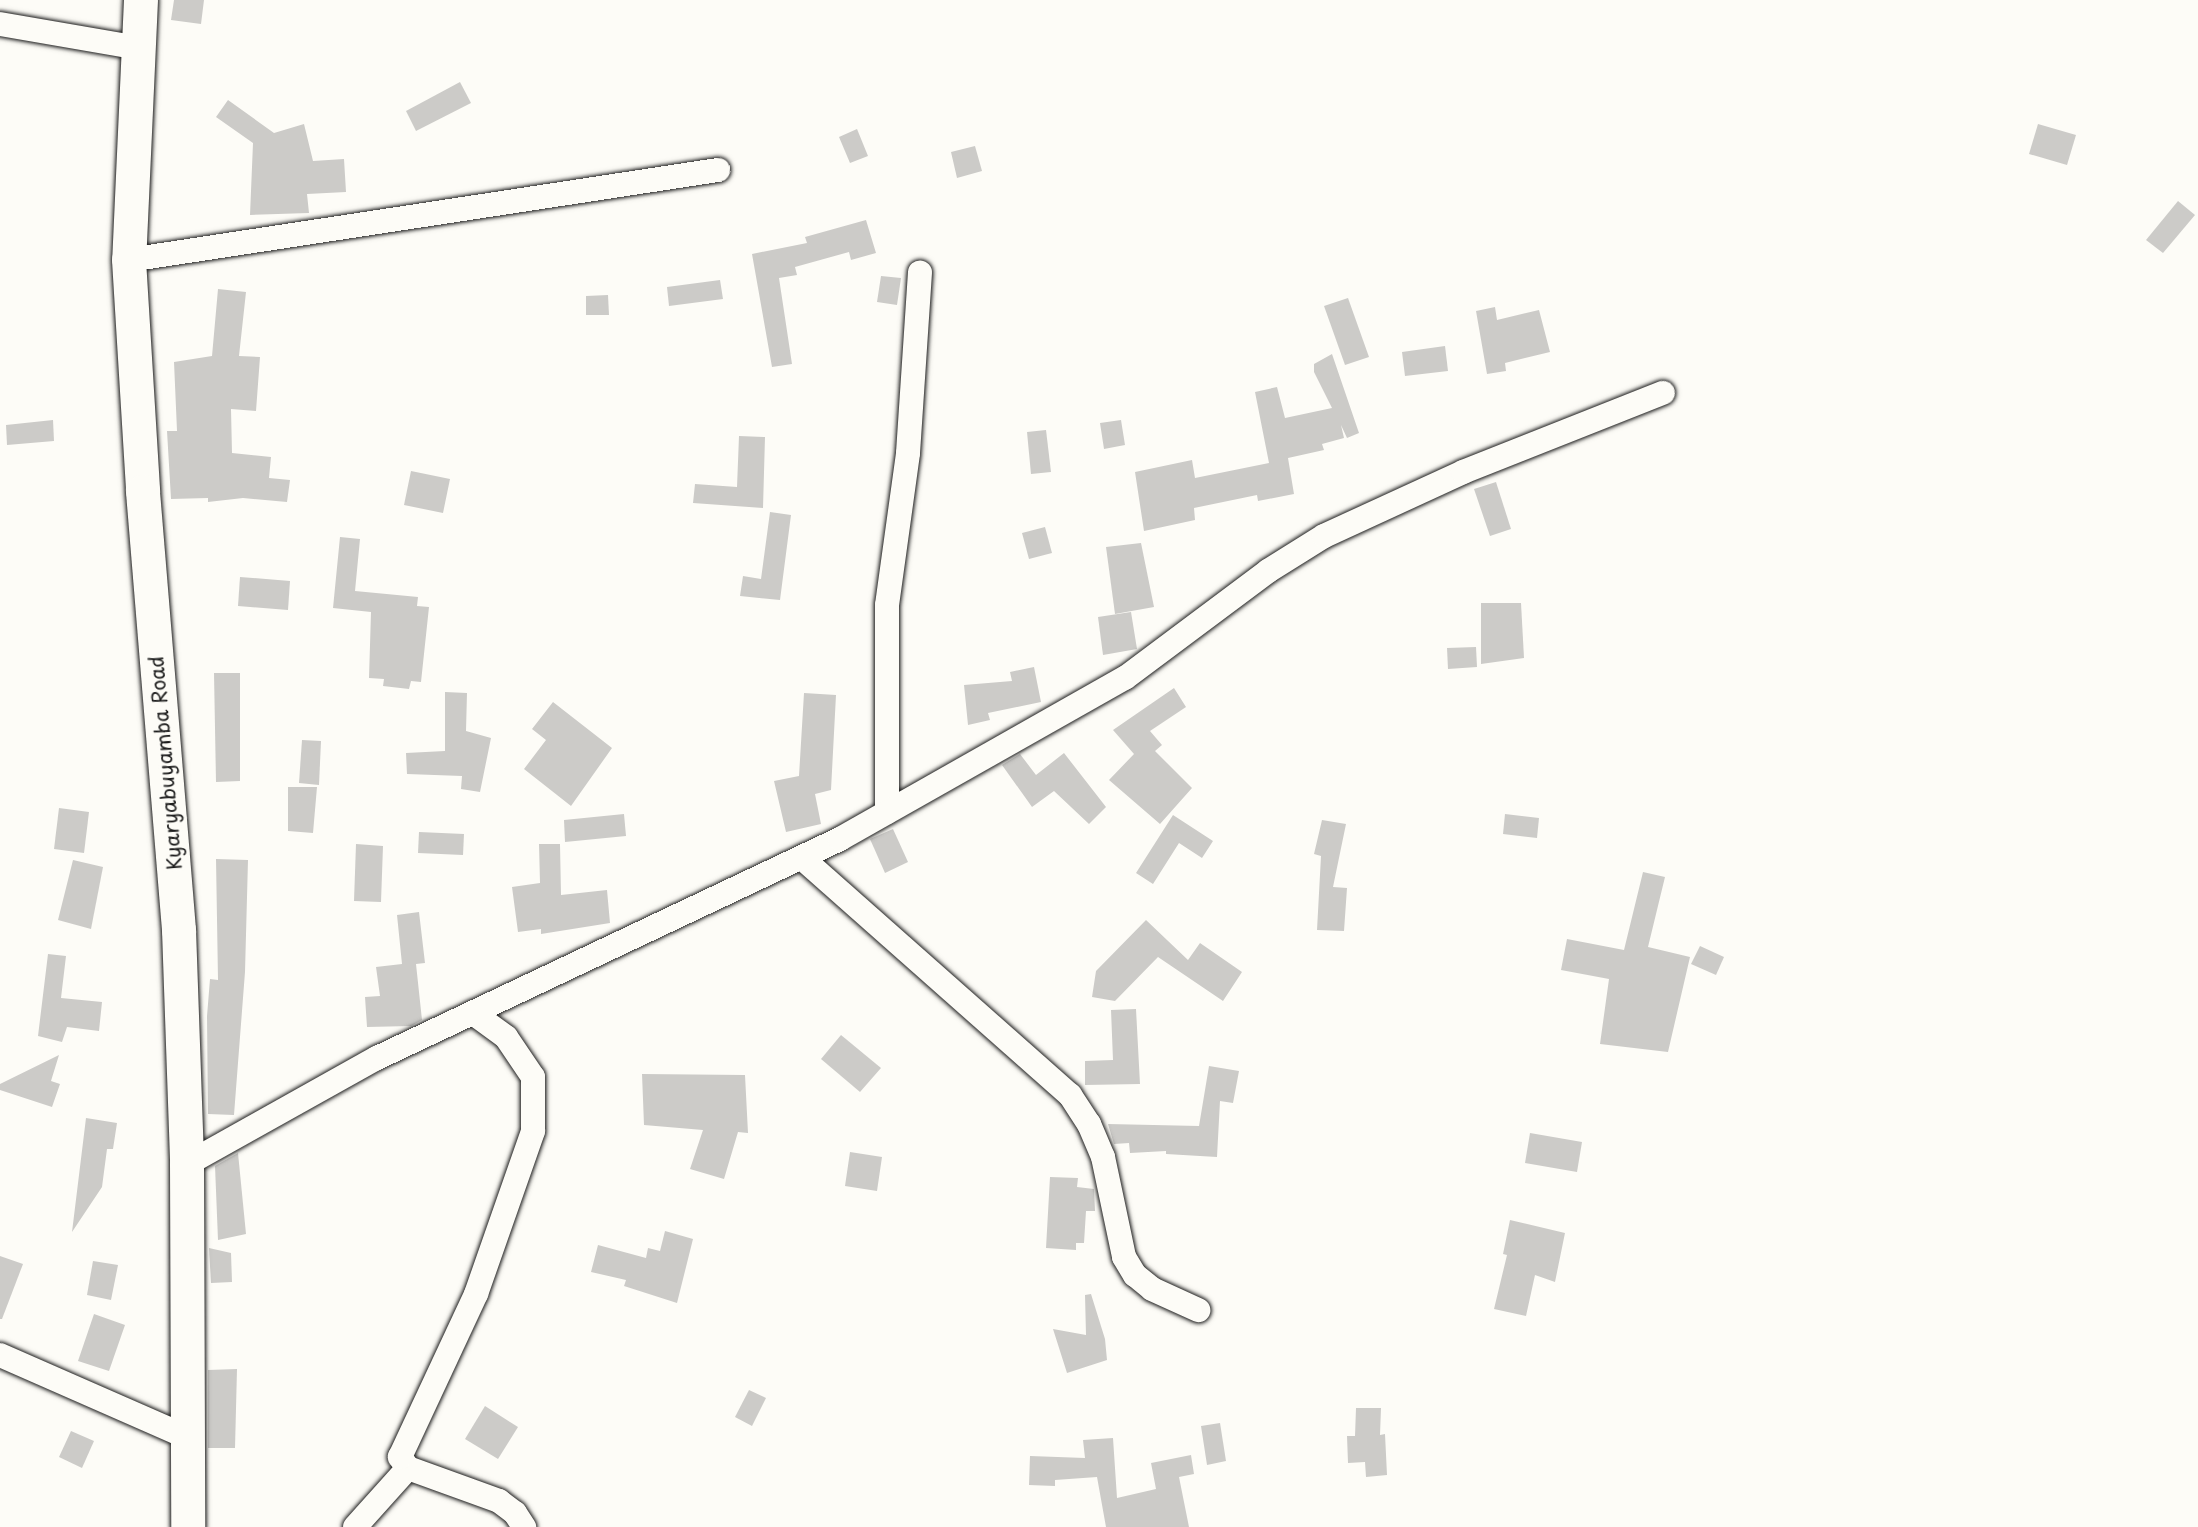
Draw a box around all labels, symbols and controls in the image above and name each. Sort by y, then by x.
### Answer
street label: Kyaryabuyamba Road [144,655,186,871]

